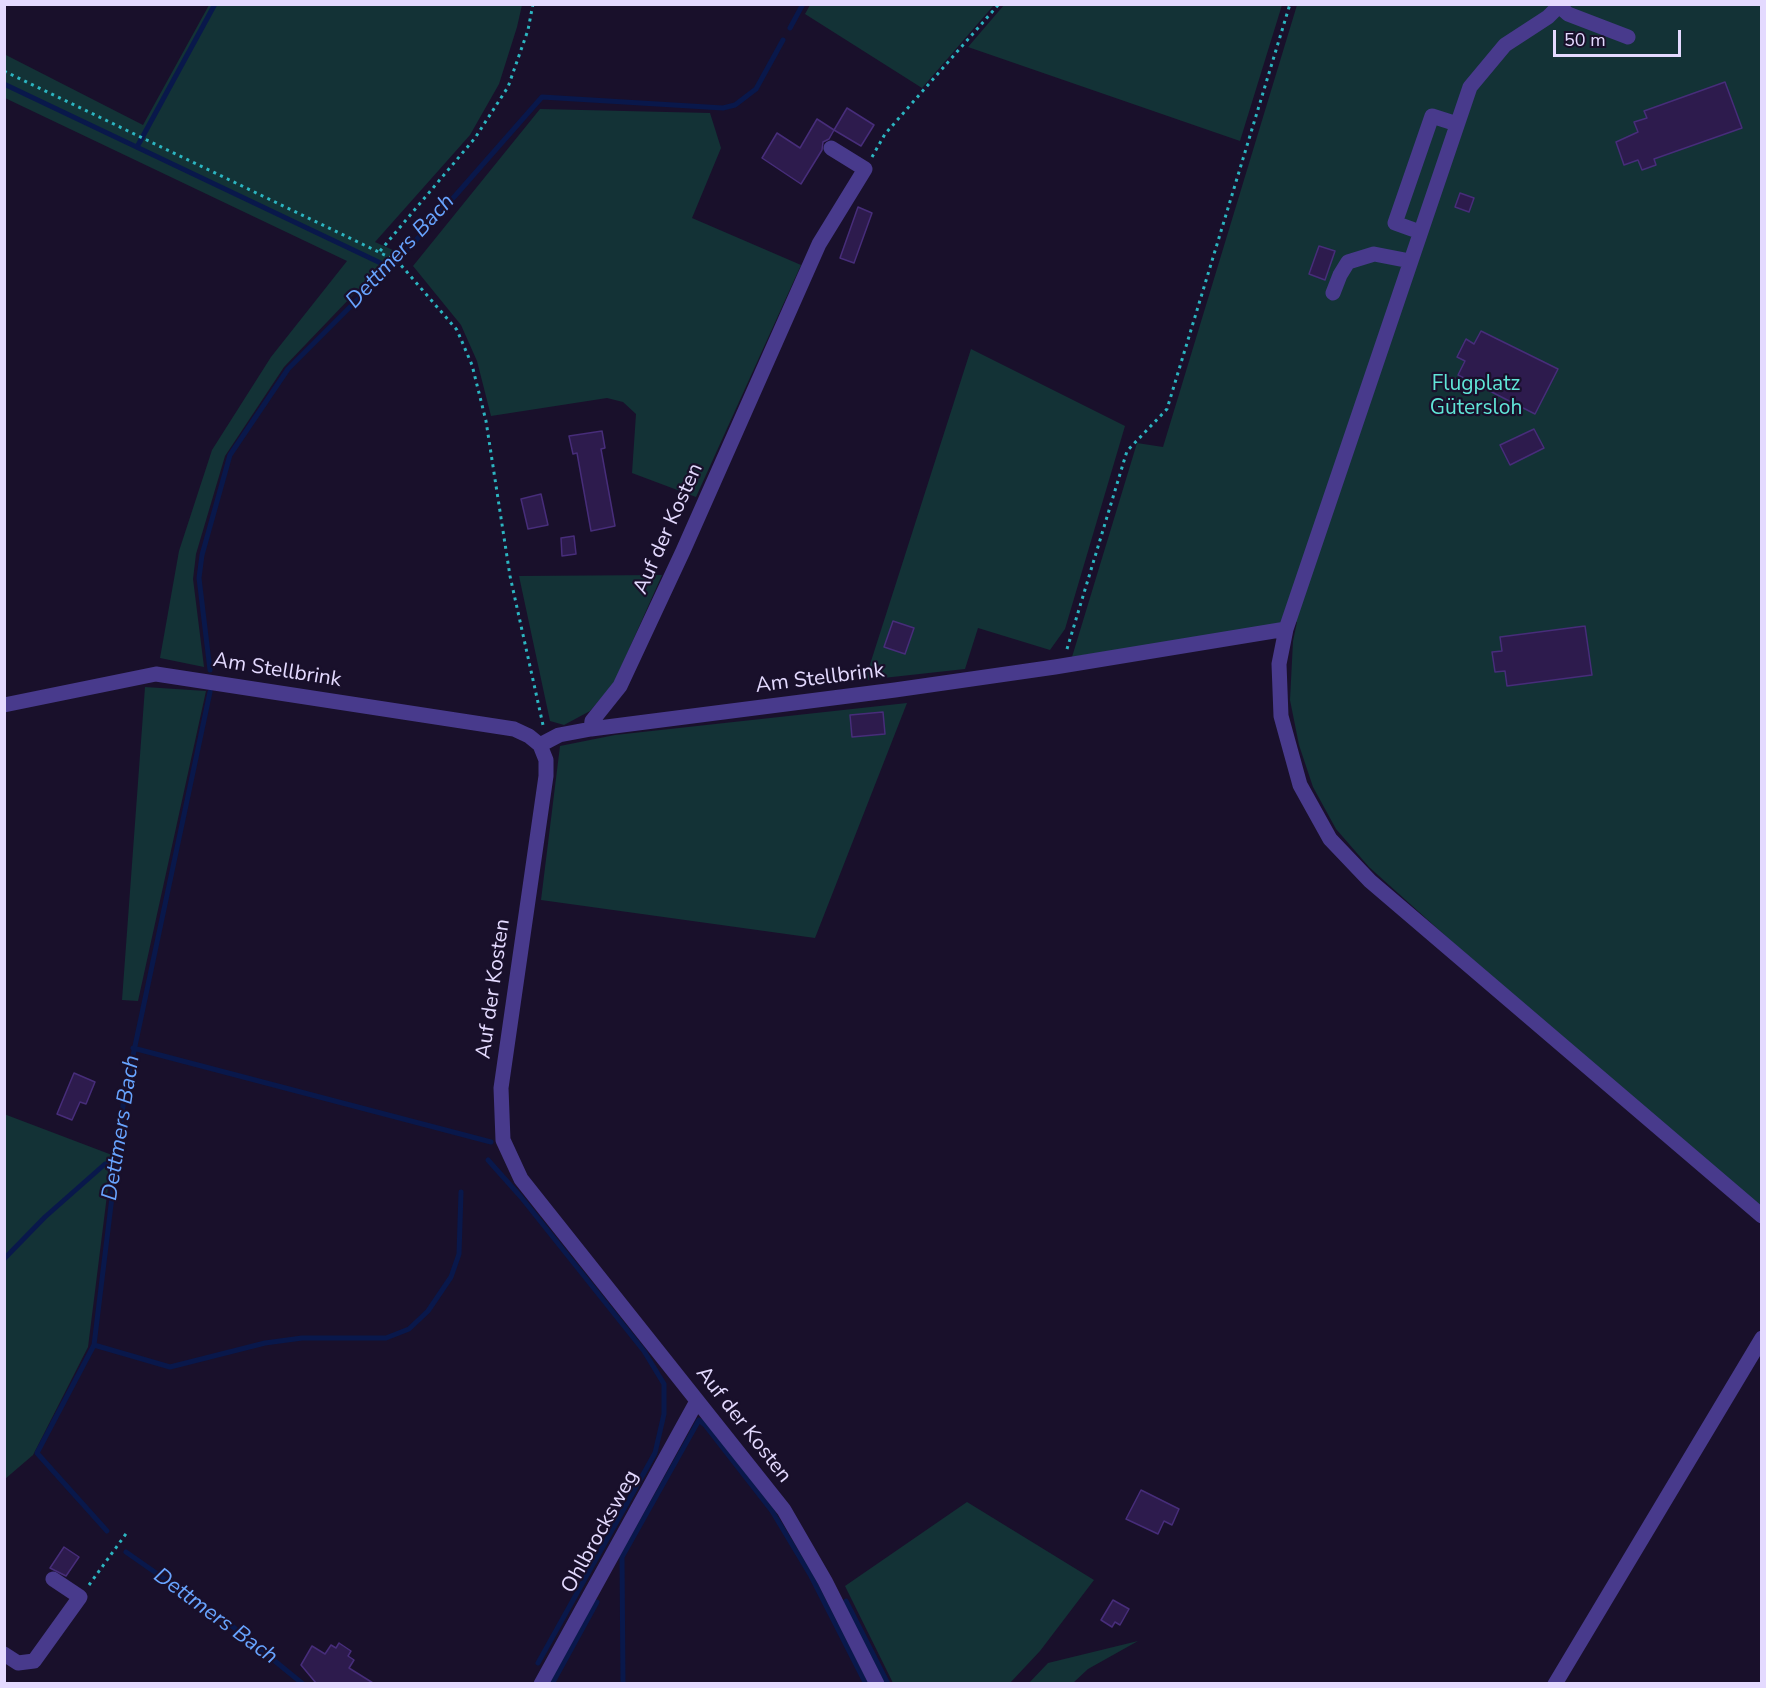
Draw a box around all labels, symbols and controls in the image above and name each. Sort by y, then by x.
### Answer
scale bar [1556,18,1684,56]
text: 50 m [1564,28,1606,52]
water label: Dettmers Bach [341,189,461,315]
park label: Flugplatz Gütersloh [1430,372,1522,422]
street label: Auf der Kosten [629,460,709,598]
street label: Am Stellbrink [211,648,343,694]
street label: Am Stellbrink [754,659,886,699]
street label: Auf der Kosten [472,918,516,1060]
water label: Dettmers Bach [97,1053,147,1203]
street label: Auf der Kosten [690,1362,796,1488]
street label: Ohlbrocksweg [557,1466,645,1598]
water label: Dettmers Bach [148,1563,282,1671]

